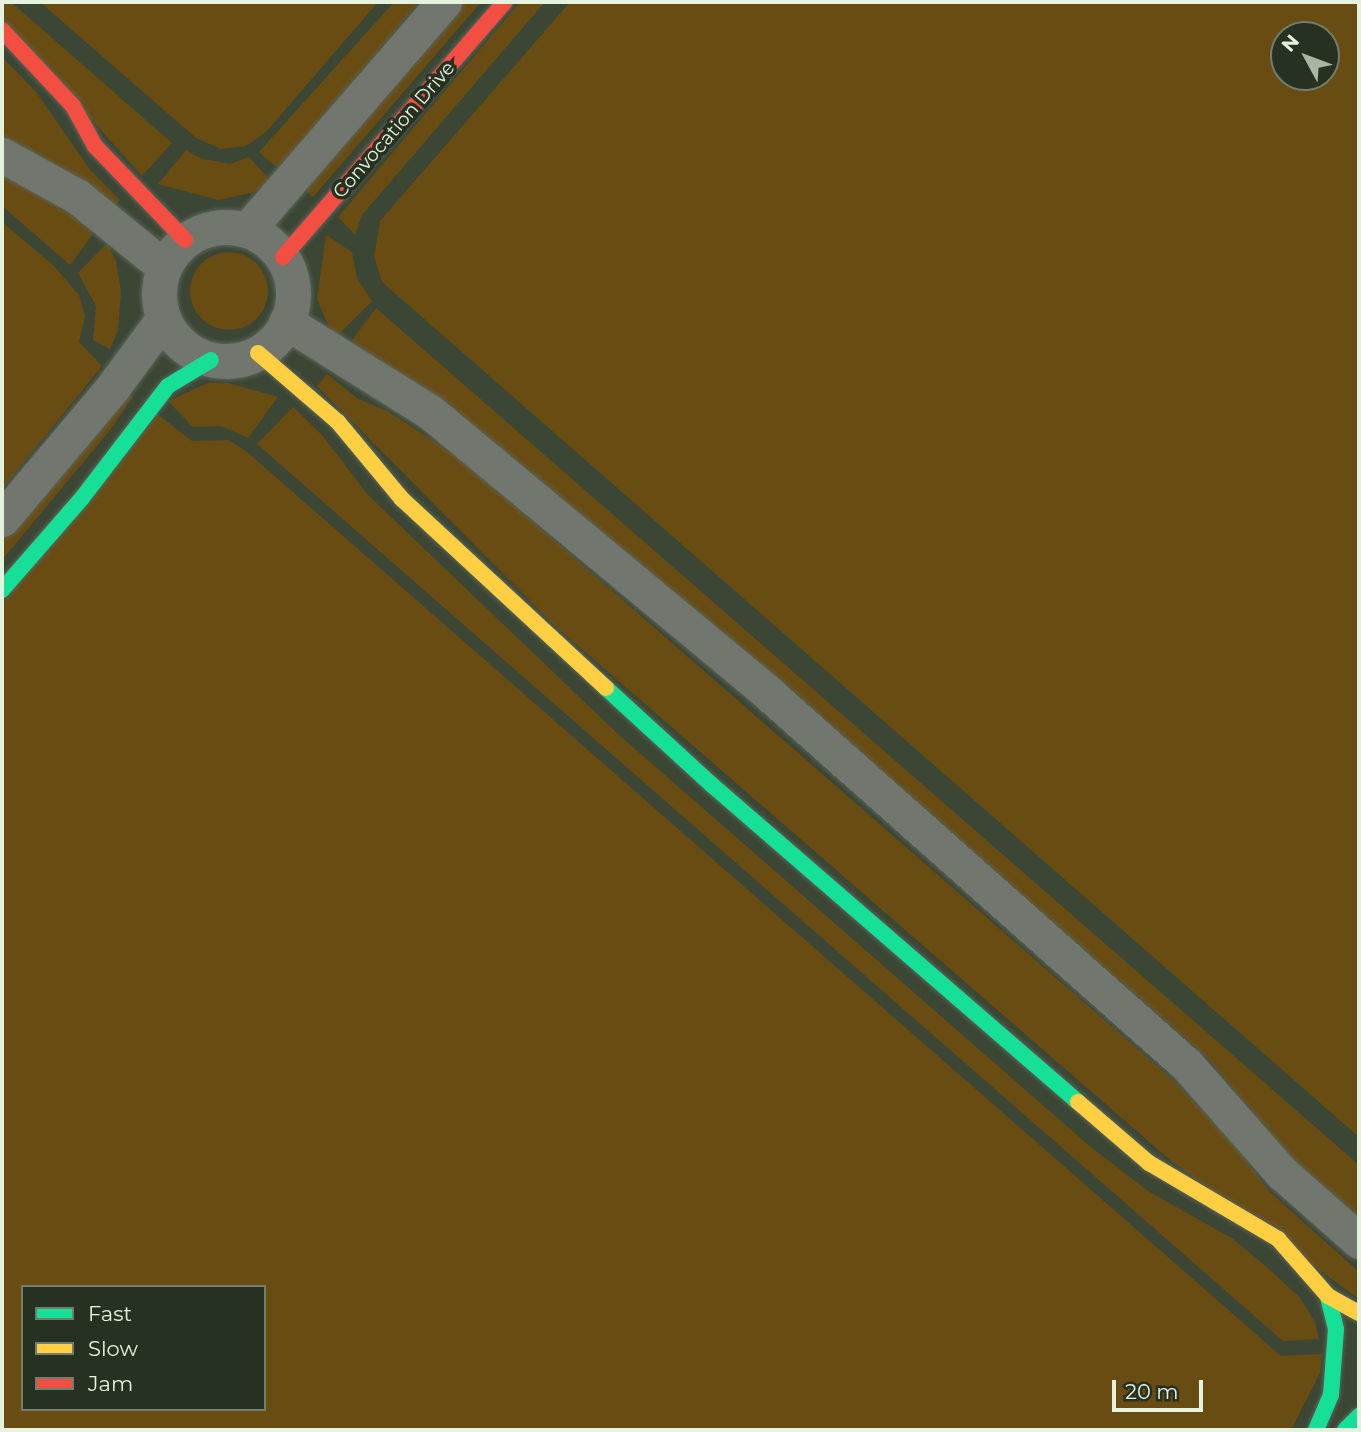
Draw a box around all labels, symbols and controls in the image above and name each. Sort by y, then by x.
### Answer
north arrow [1270,21,1340,91]
text: N [1277,30,1304,57]
street label: Convocation Drive [328,57,460,203]
legend [21,1285,266,1411]
text: Fast [88,1301,132,1326]
text: Slow [88,1336,138,1361]
scale bar [1116,1366,1207,1410]
text: Jam [88,1371,133,1396]
text: 20 m [1125,1379,1179,1404]

